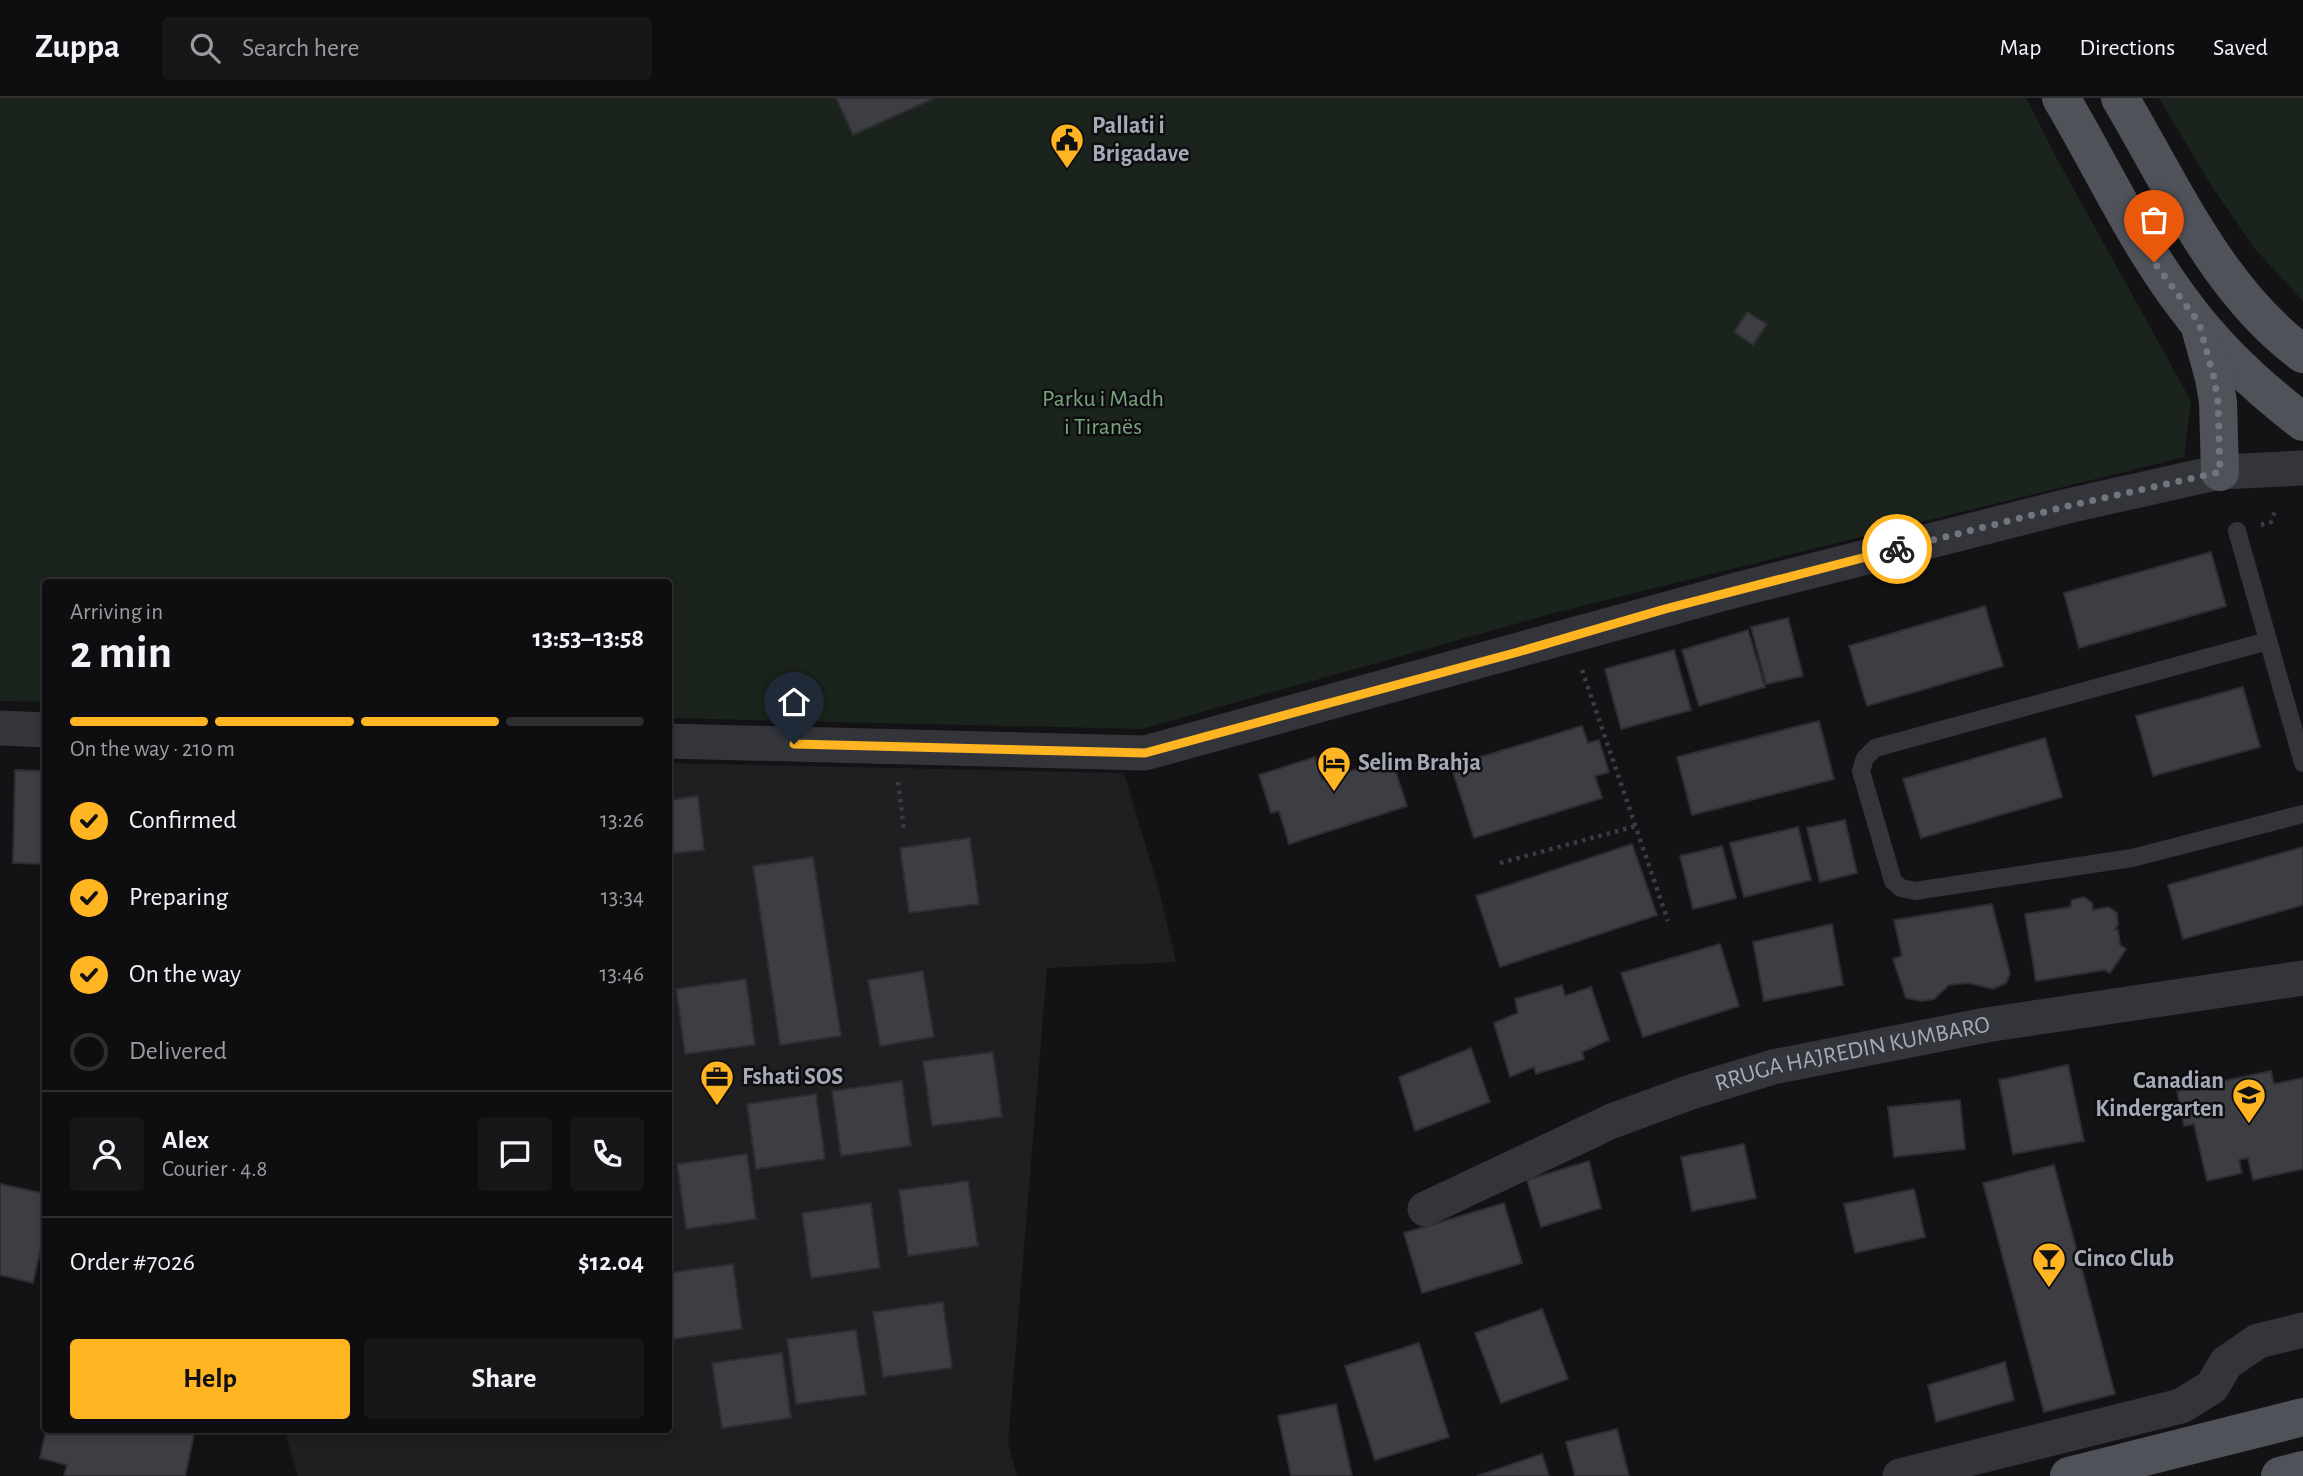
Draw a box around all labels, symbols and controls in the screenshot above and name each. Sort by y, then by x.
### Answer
search box [162,17,652,80]
icon: search [186,29,224,67]
text: Zuppa [35,31,120,64]
text: Search here [242,35,359,61]
text: Map [1999,36,2041,60]
text: Directions [2079,36,2175,60]
text: Saved [2213,36,2268,60]
place label: Pallati i Brigadave [1092,114,1189,166]
public building icon: Pallati i Brigadave [1048,121,1086,170]
pin [2124,190,2184,262]
icon: bag [2135,201,2173,239]
park label: Parku i Madh i Tiranës [1042,387,1164,439]
courier [1862,514,1932,584]
icon: bike [1878,530,1916,568]
text: Arriving in [70,601,163,624]
text: 13:53–13:58 [532,625,644,651]
text: 2 min [70,630,172,676]
pin [764,672,824,744]
icon: home [775,683,813,721]
text: On the way · 210 m [70,738,235,761]
hotel icon: Selim Brahja [1315,744,1353,793]
place label: Selim Brahja [1358,751,1481,775]
icon: check [70,802,108,840]
text: Confirmed [129,807,237,833]
text: 13:26 [600,809,644,832]
icon: check [70,879,108,917]
text: Preparing [129,884,228,910]
text: 13:34 [601,886,644,909]
icon: check [70,956,108,994]
text: On the way [129,961,241,987]
text: 13:46 [599,963,644,986]
street label: RRUGA HAJREDIN KUMBARO [1712,1013,1992,1096]
text: Delivered [129,1038,227,1064]
office icon: Fshati SOS [698,1058,736,1107]
place label: Fshati SOS [742,1065,843,1089]
place label: Canadian Kindergarten [2095,1069,2224,1121]
school or university icon: Canadian Kindergarten [2230,1076,2268,1125]
button: person [70,1117,144,1191]
button: chat [478,1117,552,1191]
button: phone [570,1117,644,1191]
text: Alex [162,1127,209,1153]
text: Courier · 4.8 [162,1158,267,1181]
bar icon: Cinco Club [2030,1240,2068,1289]
place label: Cinco Club [2074,1247,2174,1271]
text: Order #7026 [70,1249,195,1275]
text: $12.04 [578,1249,644,1275]
button: Help [70,1339,350,1419]
button: Share [364,1339,644,1419]

